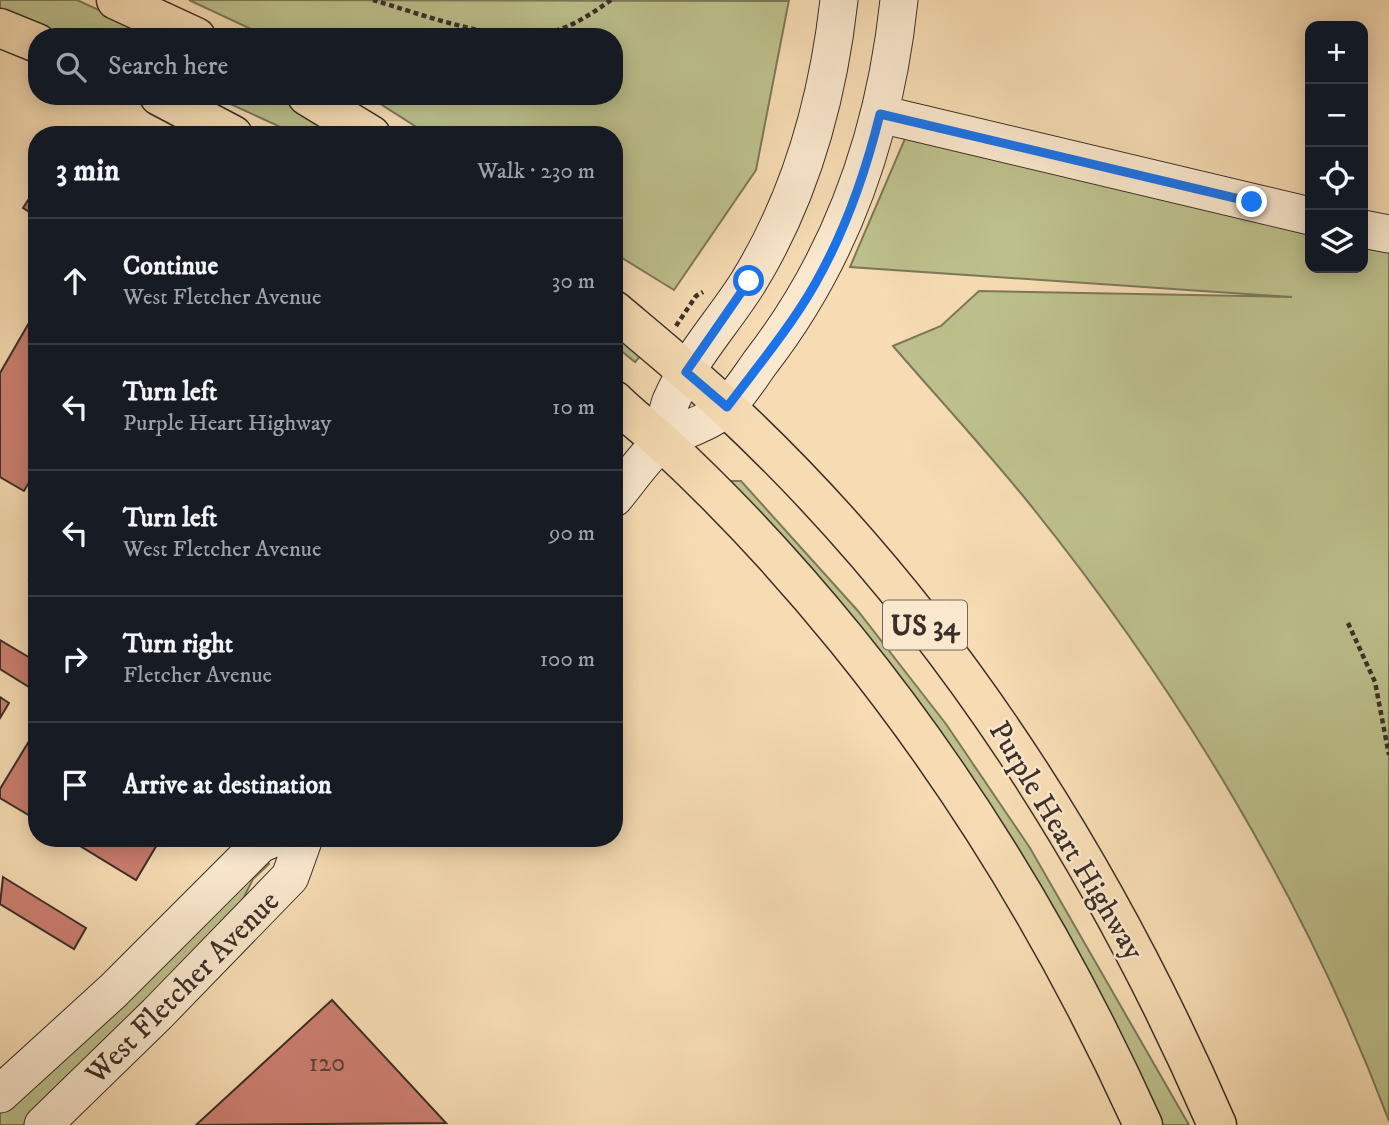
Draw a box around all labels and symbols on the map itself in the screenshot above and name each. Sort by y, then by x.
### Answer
route end [1236,186,1267,217]
route start [733,265,764,296]
road number: US 34 [883,600,967,650]
street label: Purple Heart Highway [980,715,1152,967]
street label: West Fletcher Avenue [78,883,288,1093]
house number: 120 [309,1047,345,1080]

